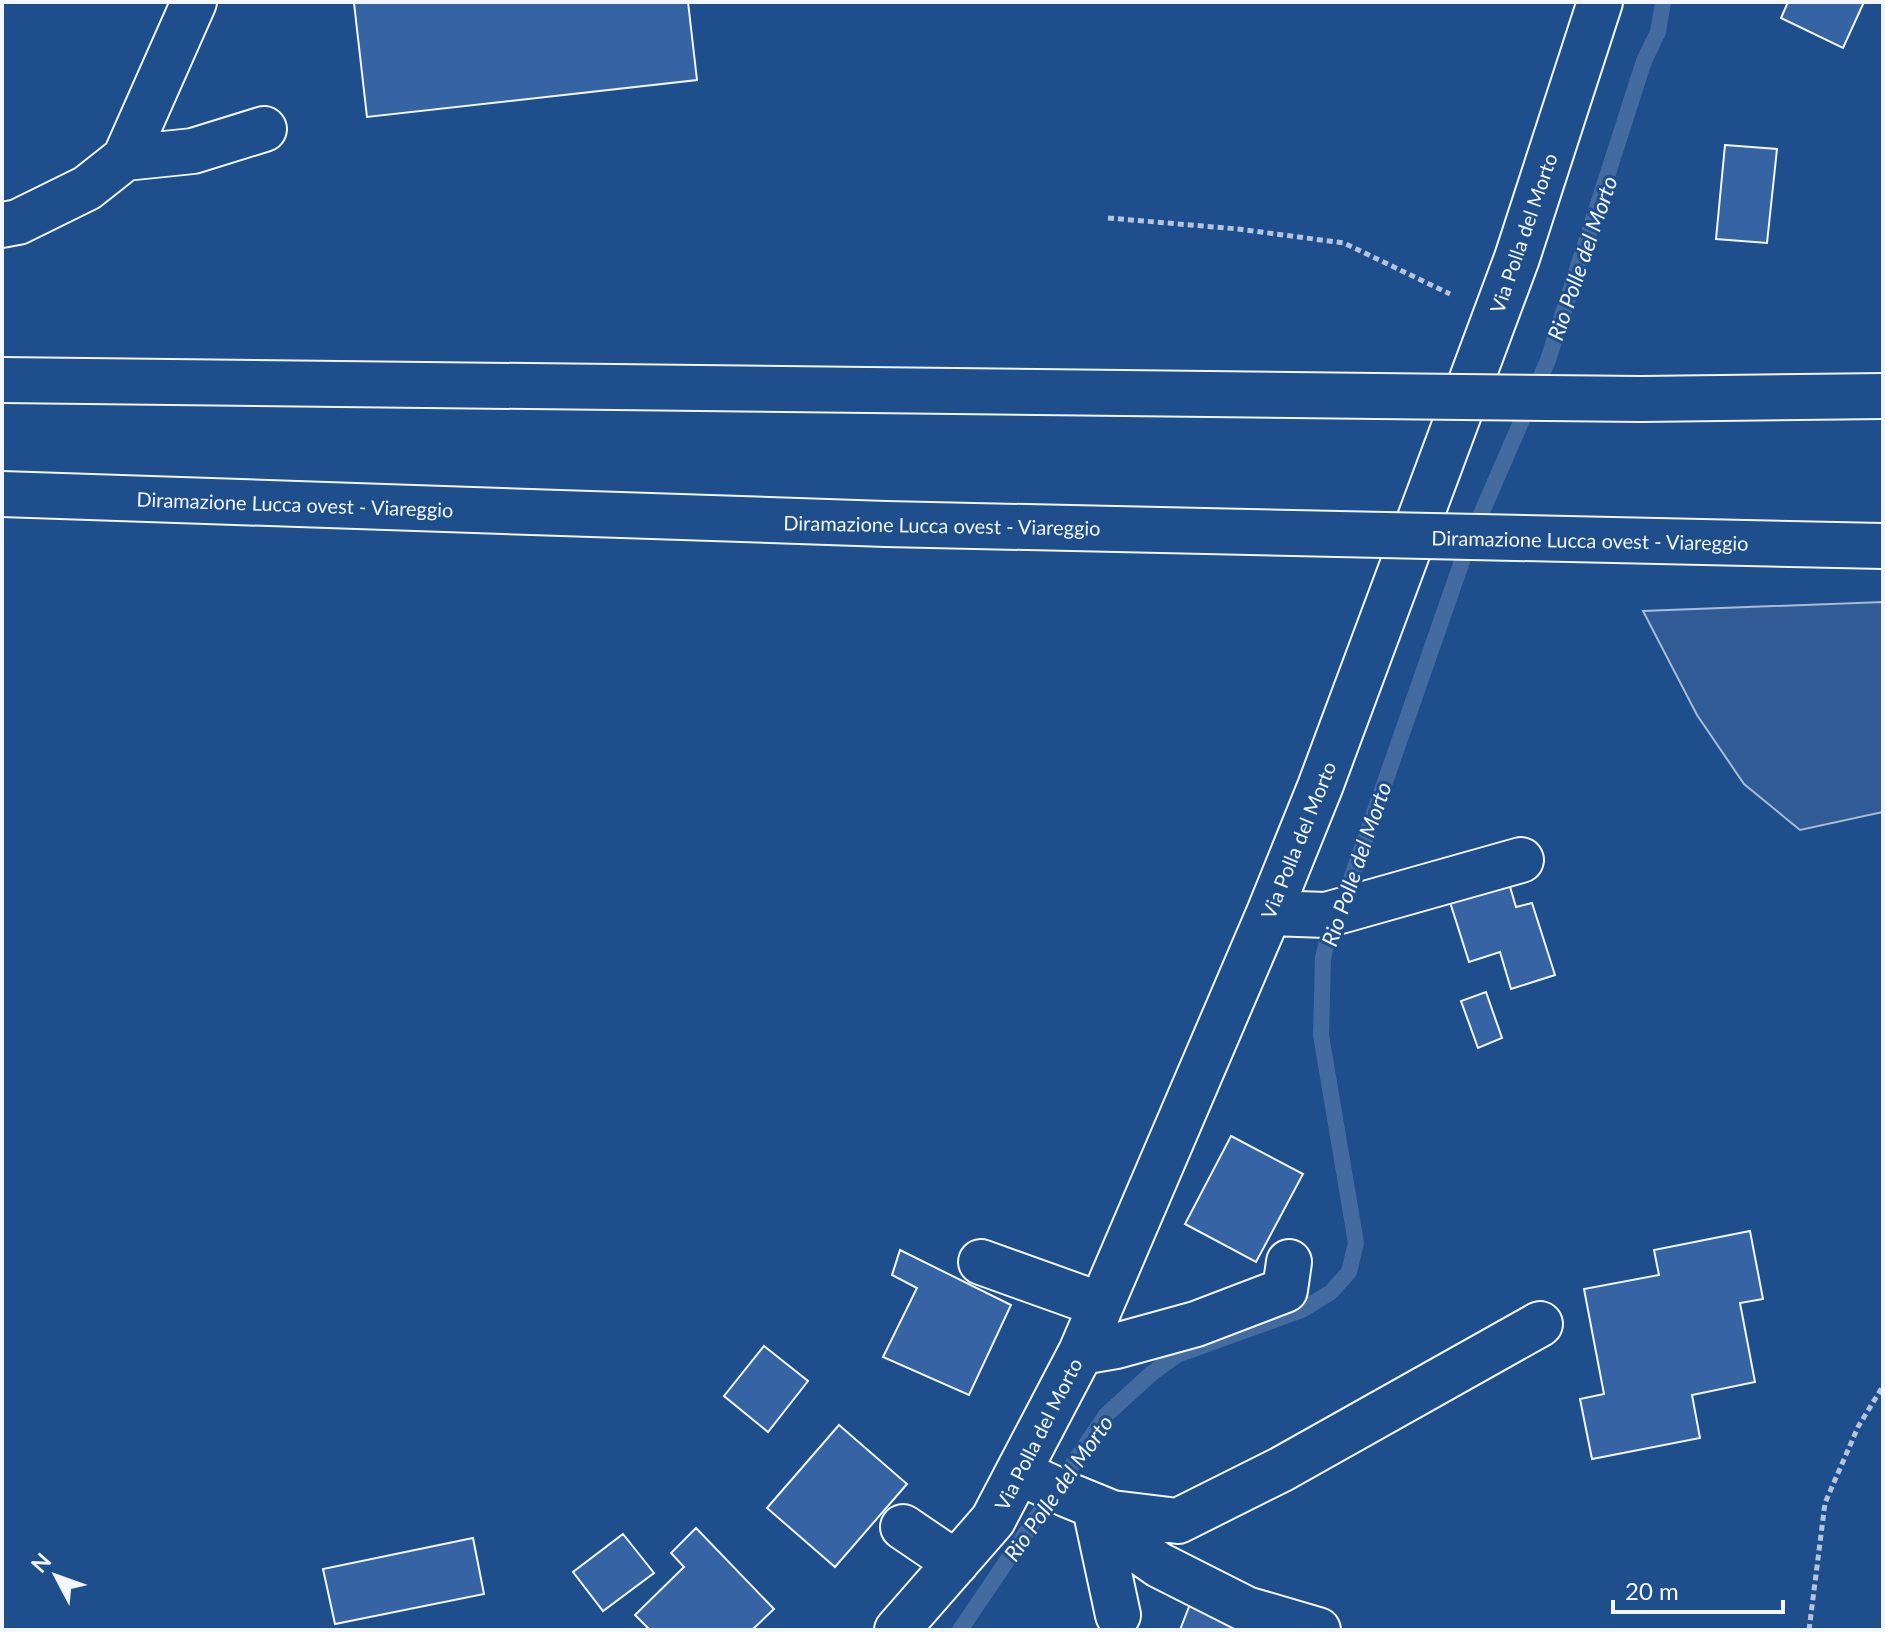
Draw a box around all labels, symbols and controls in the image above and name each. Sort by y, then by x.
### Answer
street label: Via Polla del Morto [1484,150,1562,316]
water label: Rio Polle del Morto [1541,172,1623,344]
street label: Diramazione Lucca ovest - Viareggio [136,486,454,522]
street label: Diramazione Lucca ovest - Viareggio [783,510,1101,540]
street label: Diramazione Lucca ovest - Viareggio [1431,525,1749,555]
street label: Via Polla del Morto [1255,758,1341,922]
water label: Rio Polle del Morto [1315,778,1397,950]
street label: Via Polla del Morto [989,1354,1087,1514]
water label: Rio Polle del Morto [998,1410,1118,1566]
north arrow [16,1536,96,1616]
text: N [25,1547,56,1578]
scale bar [1613,1564,1783,1614]
text: 20 m [1625,1576,1679,1605]

